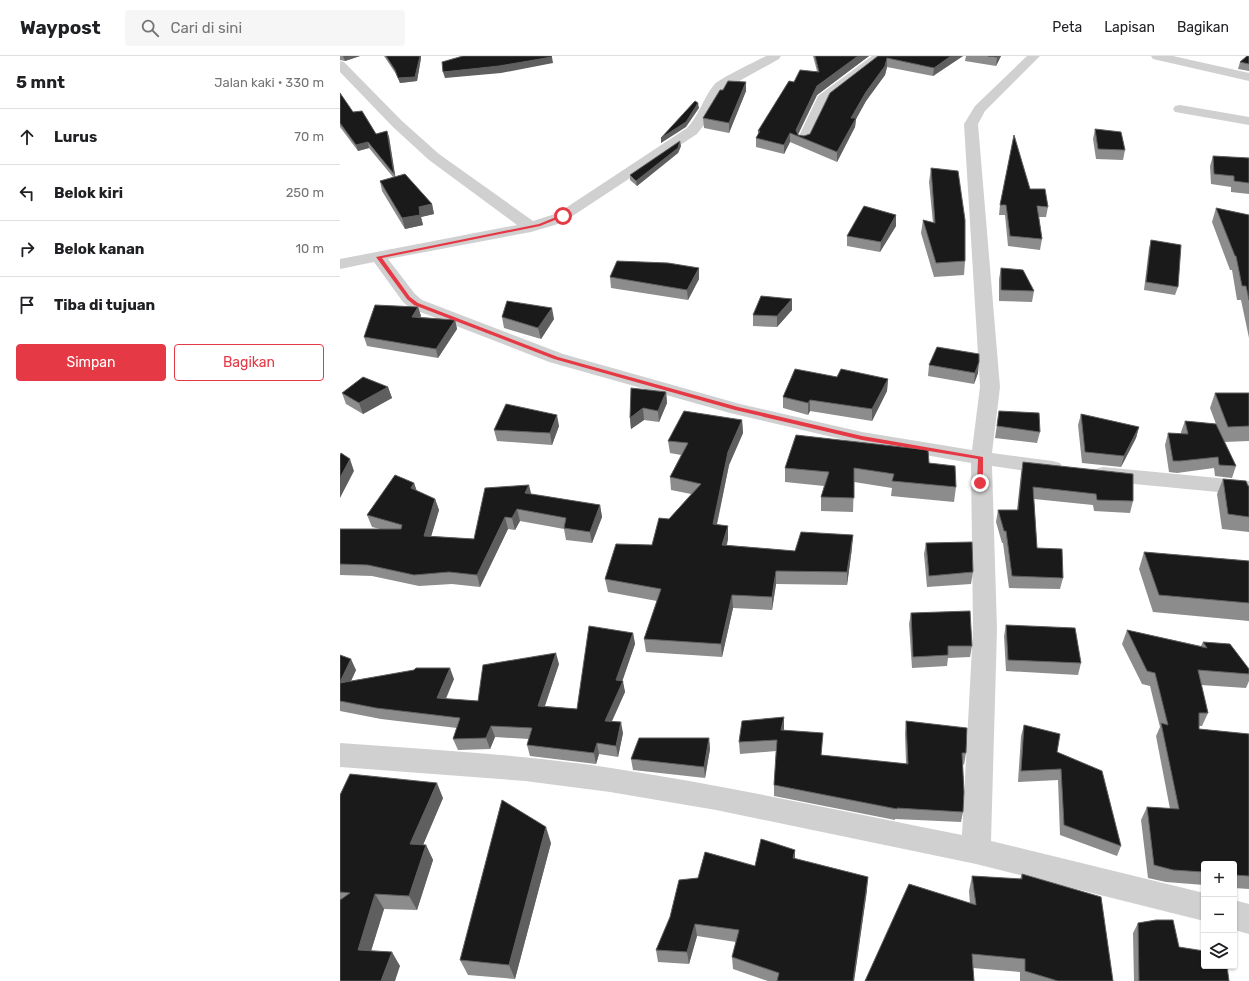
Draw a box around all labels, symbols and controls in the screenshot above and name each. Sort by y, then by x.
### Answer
search box [125,10,405,46]
text: Waypost [20,16,101,39]
icon: search [139,17,161,39]
text: Cari di sini [171,19,242,37]
text: Peta [1052,19,1082,36]
text: Lapisan [1104,19,1155,36]
text: Bagikan [1177,19,1229,36]
text: 5 mnt [16,72,65,92]
text: Jalan kaki · 330 m [214,75,324,90]
icon: ahead [16,126,38,148]
text: Lurus [54,128,97,146]
text: 70 m [294,129,324,144]
icon: left [16,182,38,204]
text: Belok kiri [54,184,123,202]
text: 250 m [286,185,324,200]
route start [554,207,572,225]
icon: right [16,238,38,260]
text: Belok kanan [54,240,144,258]
text: 10 m [295,241,324,256]
icon: arrive [16,294,38,316]
text: Tiba di tujuan [54,296,155,314]
button: Simpan [16,344,166,381]
button: Bagikan [174,344,324,381]
route end [971,474,989,492]
map controls [1201,861,1237,969]
button: + [1201,861,1237,897]
button: − [1201,897,1237,933]
button: layers [1201,933,1237,969]

